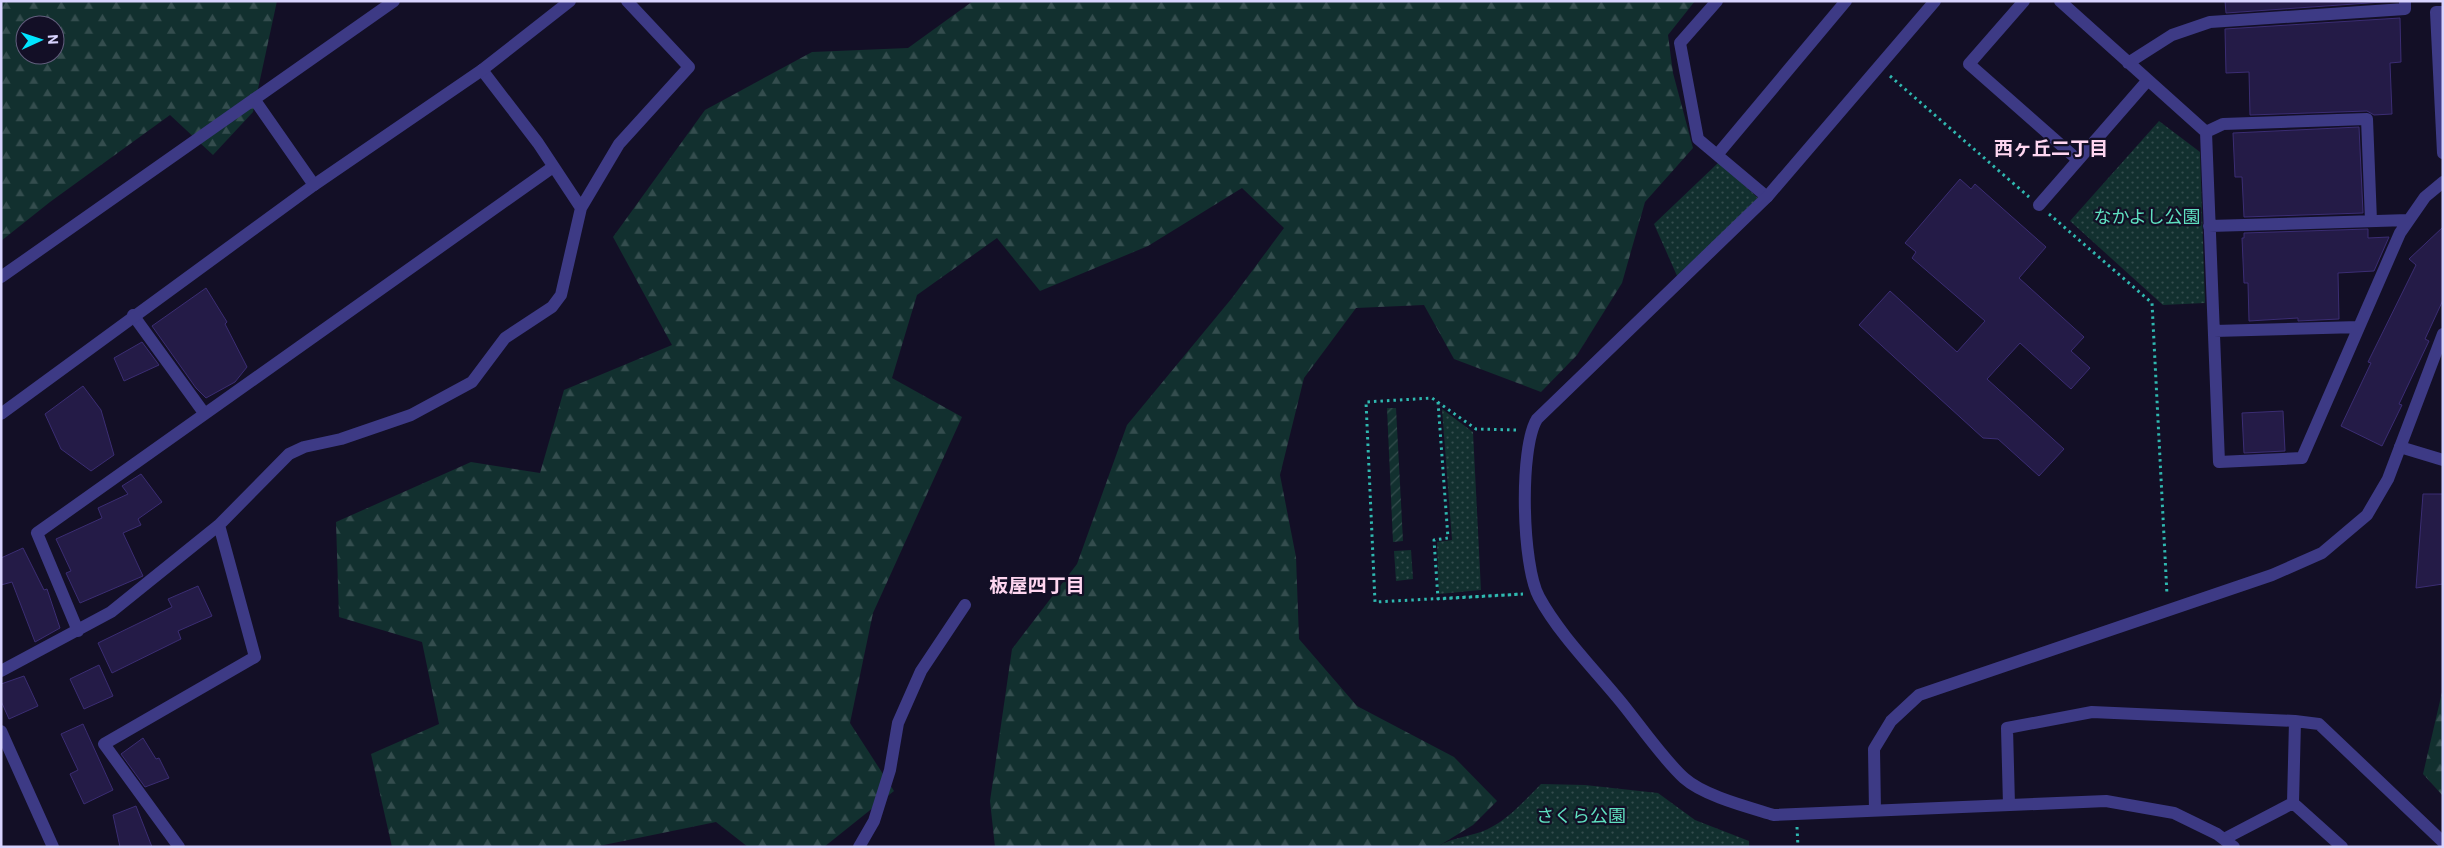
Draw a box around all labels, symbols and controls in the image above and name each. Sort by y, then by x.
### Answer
north arrow [15,15,65,65]
text: N [45,34,61,45]
district label: 西ヶ丘二丁目 [1994,137,2108,160]
park label: なかよし公園 [2093,206,2201,227]
district label: 板屋四丁目 [989,574,1085,597]
park label: さくら公園 [1536,805,1626,826]

